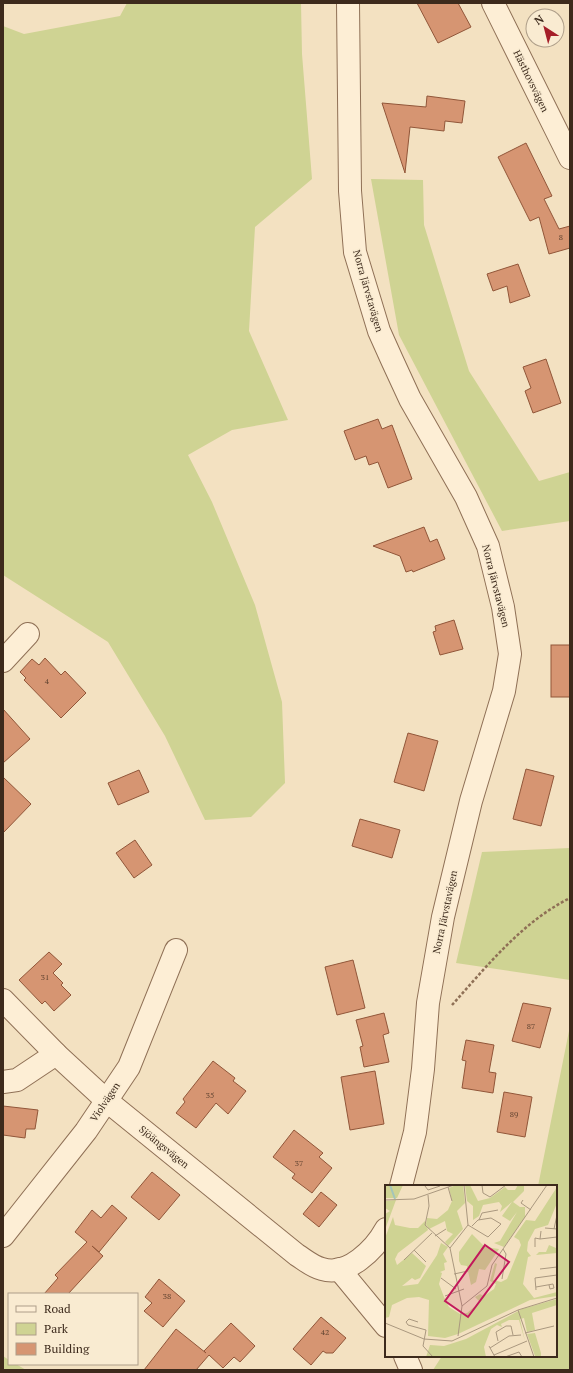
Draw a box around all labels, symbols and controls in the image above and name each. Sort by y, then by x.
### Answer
north arrow [525,8,565,48]
text: N [532,11,547,28]
street label: Hästhovsvägen [510,48,552,114]
house number: 8 [559,232,563,242]
street label: Norra Järvstavägen [350,248,386,334]
street label: Norra Järvstavägen [479,543,513,629]
house number: 4 [45,676,50,686]
street label: Norra Järvstavägen [430,869,460,955]
house number: 31 [41,972,49,982]
house number: 87 [527,1021,535,1031]
street label: Violvägen [87,1080,123,1124]
house number: 35 [206,1090,214,1100]
house number: 89 [510,1109,518,1119]
street label: Sjöängsvägen [136,1123,192,1171]
house number: 37 [295,1158,303,1168]
inset map [385,1185,557,1357]
house number: 38 [163,1291,171,1301]
legend [8,1293,138,1365]
text: Road [44,1301,71,1316]
text: Park [44,1321,69,1336]
house number: 42 [321,1327,329,1337]
text: Building [44,1341,90,1356]

